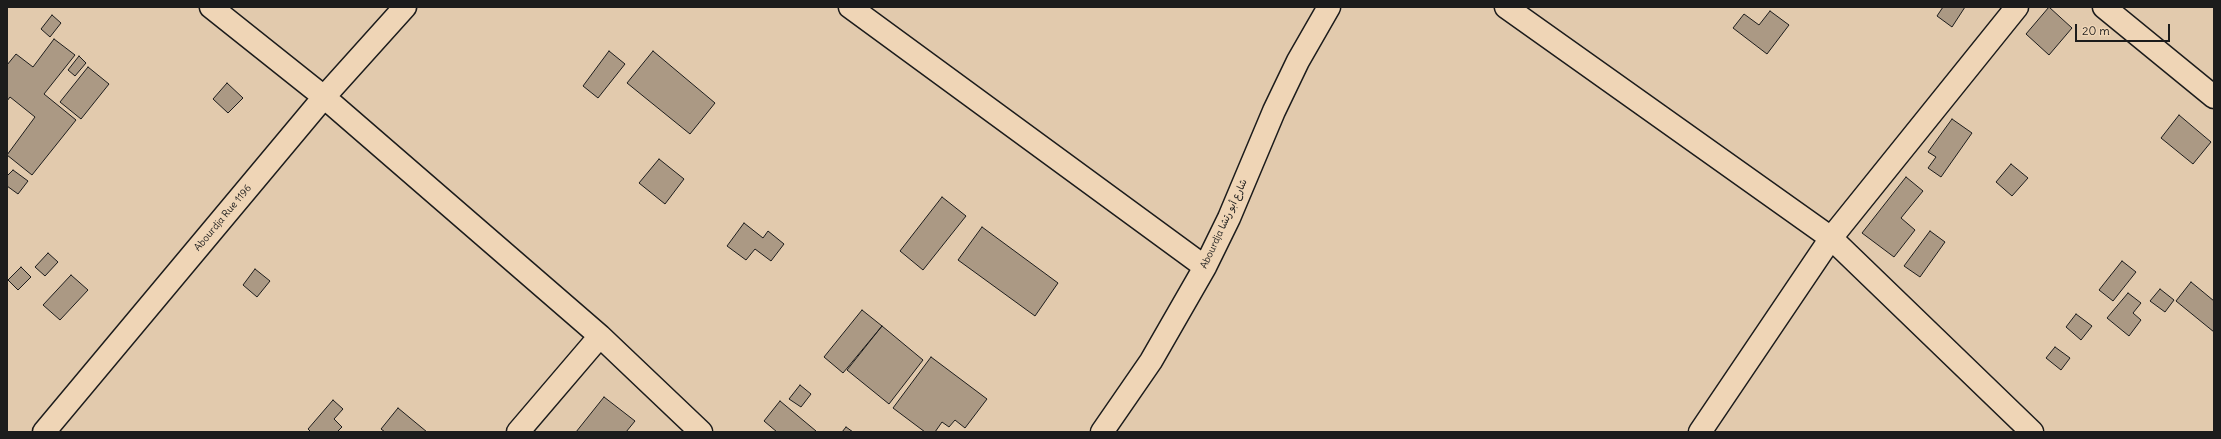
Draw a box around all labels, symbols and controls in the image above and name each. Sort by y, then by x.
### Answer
scale bar [2077,16,2172,42]
text: 20 m [2082,23,2110,38]
street label: Abourdja شارع أبو رتشا [1198,177,1250,271]
street label: Abourdja Rue 1196 [192,182,254,254]

